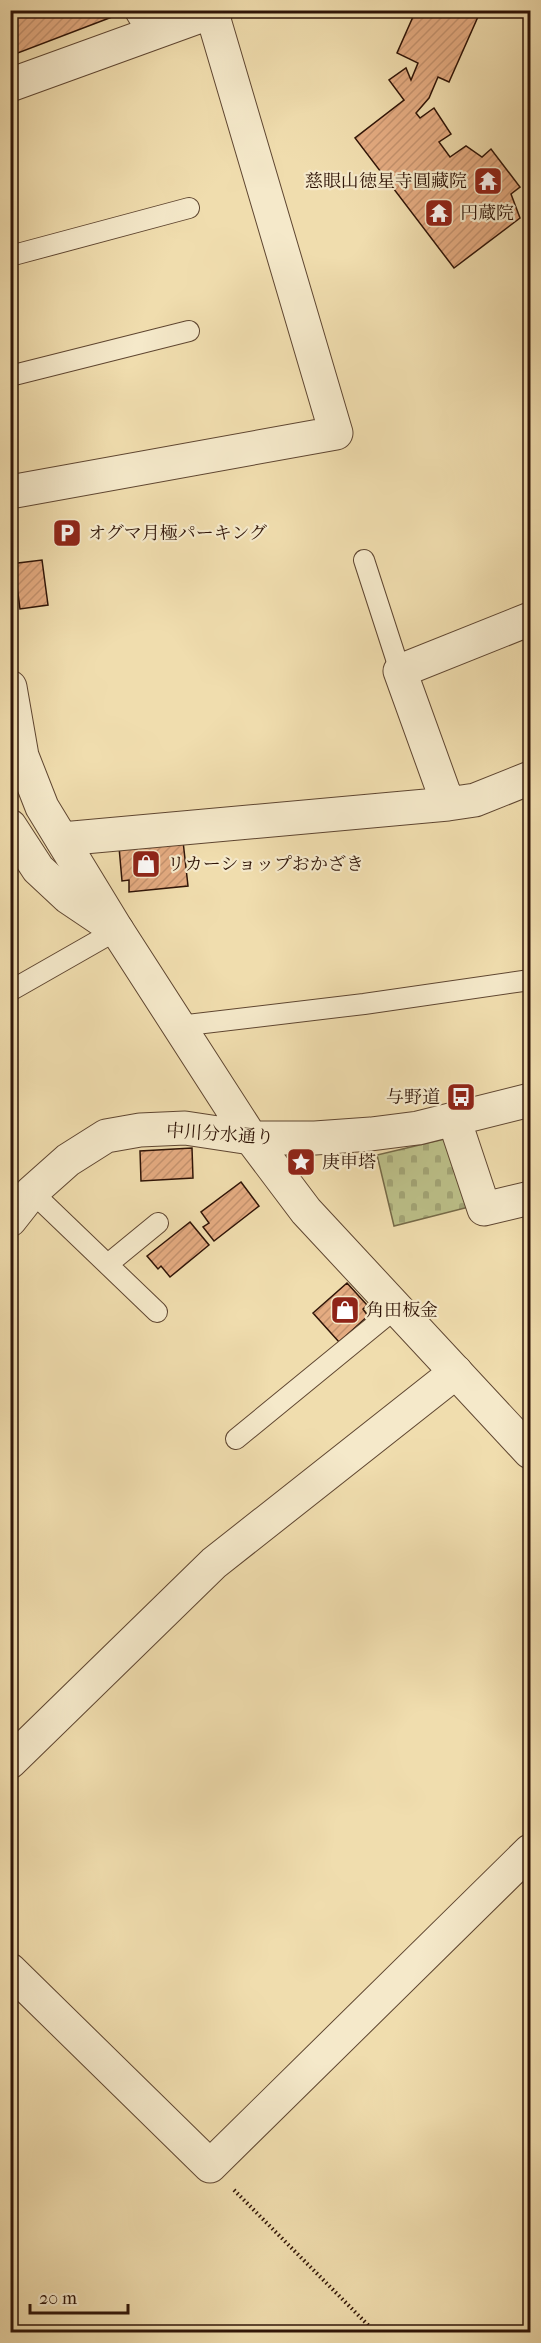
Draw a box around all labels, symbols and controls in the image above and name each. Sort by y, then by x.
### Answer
temple icon: 慈眼山徳星寺圓藏院 [472,165,504,197]
place label: 慈眼山徳星寺圓藏院 [305,171,467,192]
temple icon: 円蔵院 [423,197,455,229]
place label: 円蔵院 [460,203,514,224]
parking icon: オグマ月極パーキング [51,517,83,549]
place label: オグマ月極パーキング [88,523,267,544]
shop icon: リカーショップおかざき [130,848,162,880]
place label: リカーショップおかざき [167,854,364,875]
bus stop icon: 与野道 [445,1081,477,1113]
place label: 与野道 [386,1087,440,1108]
street label: 中川分水通り [165,1120,275,1149]
place icon: 庚申塔 [285,1146,317,1178]
place label: 庚申塔 [322,1152,376,1173]
shop icon: 角田板金 [329,1294,361,1326]
place label: 角田板金 [366,1300,438,1321]
scale bar [30,2277,128,2315]
text: 20 m [39,2288,77,2309]

